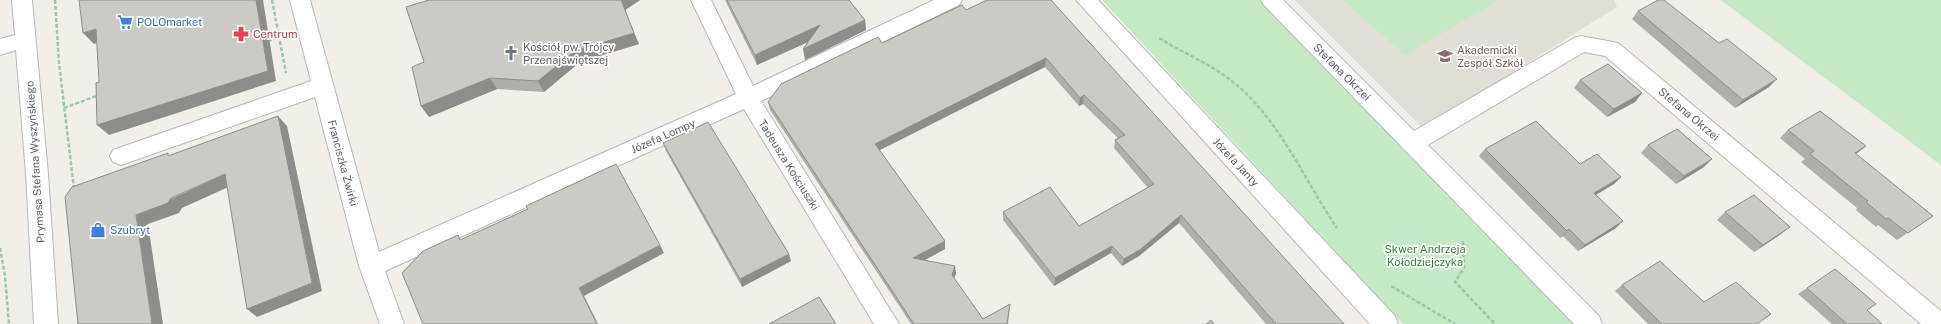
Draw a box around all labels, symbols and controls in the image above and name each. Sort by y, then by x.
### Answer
supermarket icon: POLOmarket [116,13,134,31]
place label: POLOmarket [137,16,202,28]
pharmacy icon: Centrum [232,25,250,43]
place label: Centrum [253,28,297,40]
place label: Kościół pw. Trójcy Przenajświętszej [523,41,614,66]
street label: Stefana Okrzei [1311,41,1373,103]
church icon: Kościół pw. Trójcy Przenajświętszej [502,44,520,62]
place label: Akademicki Zespół Szkół [1457,44,1524,69]
school or university icon: Akademicki Zespół Szkół [1436,47,1454,65]
street label: Prymasa Stefana Wyszyńskiego [23,81,47,243]
street label: Stefana Okrzei [1656,85,1722,143]
street label: Józefa Lompy [629,116,697,156]
street label: Franciszka Żwirki [326,118,361,207]
street label: Tadeusza Kościuszki [756,118,822,212]
street label: Józefa Janty [1211,135,1261,189]
shop icon: Szubryt [89,221,107,239]
place label: Szubryt [110,224,150,236]
park label: Skwer Andrzeja Kołodziejczyka [1385,243,1465,268]

